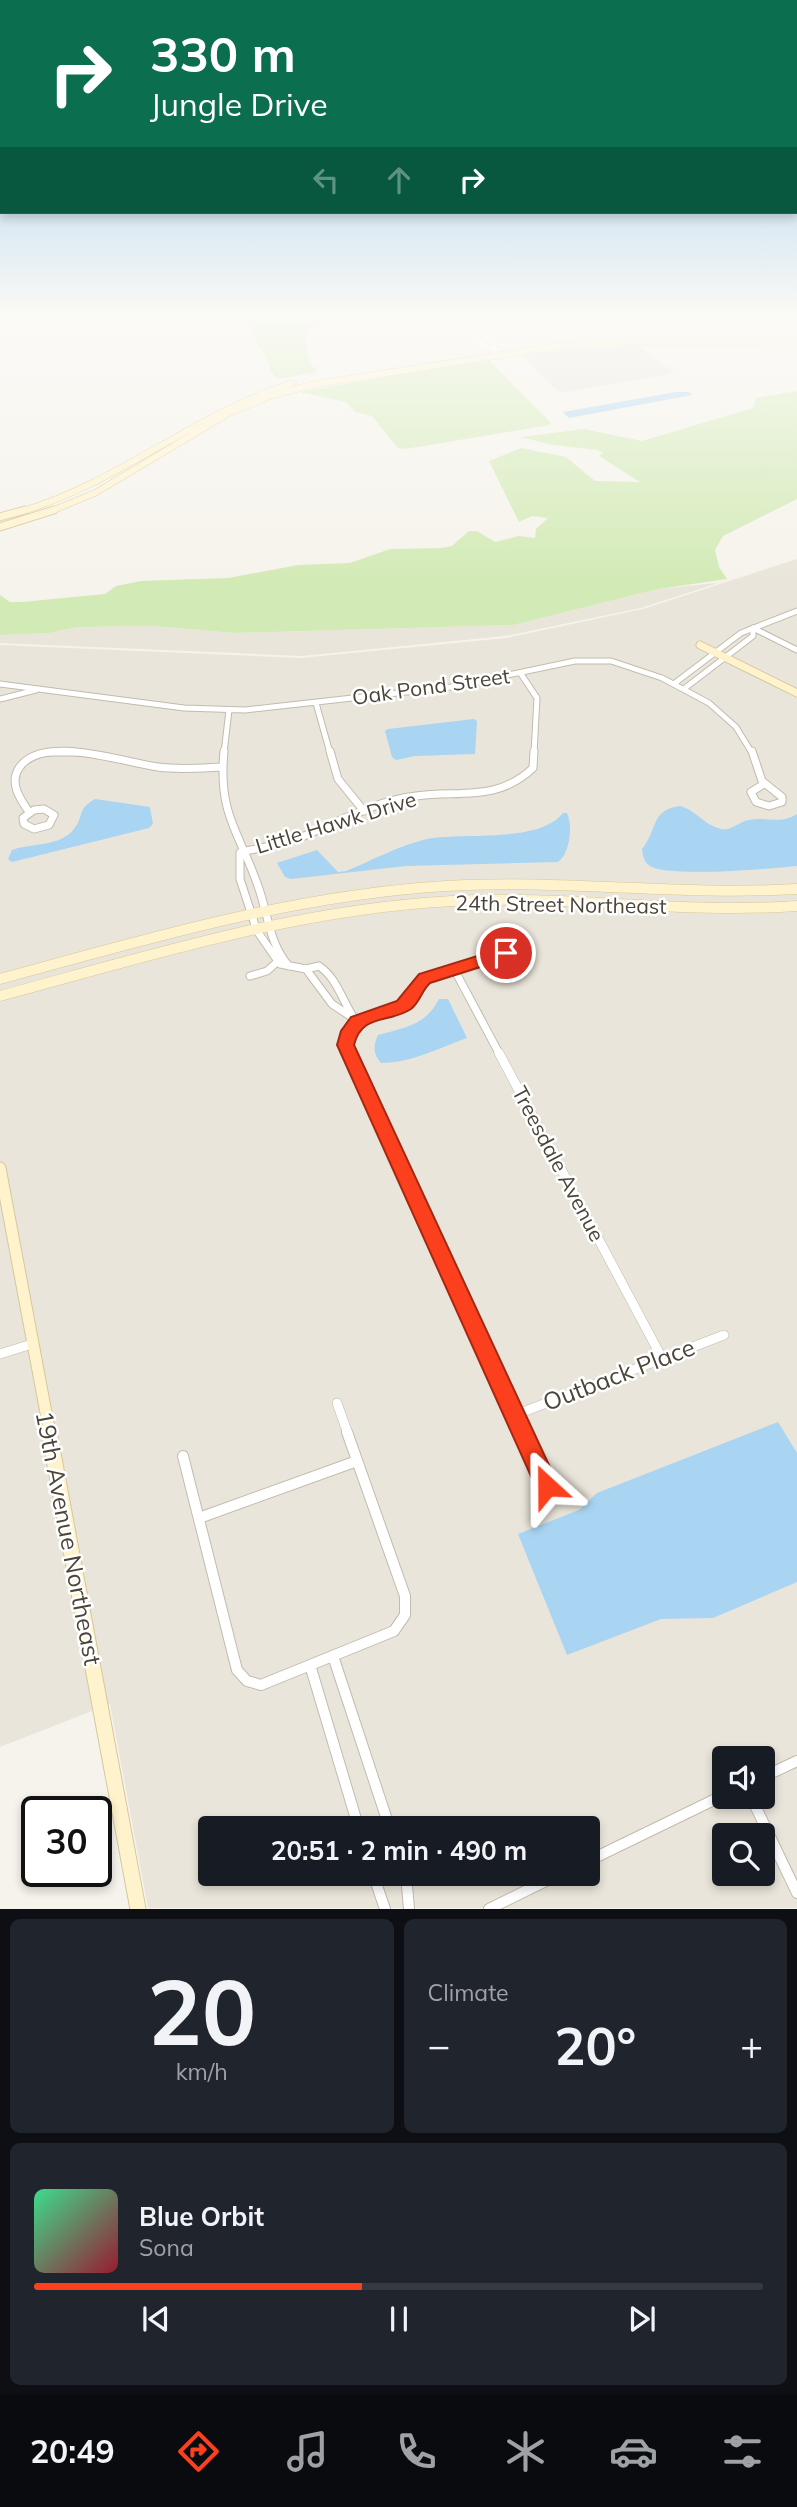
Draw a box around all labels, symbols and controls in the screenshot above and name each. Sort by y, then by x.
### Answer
text: 330 m [150,23,296,84]
icon: right [35,28,126,119]
text: Jungle Drive [150,84,328,124]
icon: left [307,161,345,199]
icon: ahead [380,161,418,199]
icon: right [453,161,491,199]
street label: Oak Pond Street [350,662,511,710]
street label: Little Hawk Drive [252,785,419,859]
street label: 24th Street Northeast [455,889,667,919]
pin [476,923,536,983]
icon: arrive [487,934,525,972]
street label: Treesdale Avenue [507,1081,611,1246]
street label: Outback Place [538,1331,699,1417]
street label: 19th Avenue Northeast [30,1408,108,1668]
position arrow [510,1449,584,1523]
map controls [712,1746,775,1886]
button: sound [712,1746,775,1809]
speed limit sign: 30 [21,1796,112,1887]
button: search [712,1823,775,1886]
text: 20:51 · 2 min · 490 m [271,1834,527,1867]
text: 20 [147,1954,256,2068]
text: Climate [428,1978,509,2007]
text: 20° [554,2013,636,2078]
text: − [428,2021,450,2069]
text: + [740,2021,763,2069]
text: km/h [176,2057,228,2086]
text: Blue Orbit [139,2200,264,2233]
text: Sona [139,2233,194,2262]
icon: previous [137,2300,175,2338]
icon: pause [380,2300,418,2338]
icon: next [623,2300,661,2338]
icon: directions [174,2427,223,2476]
icon: music [283,2427,332,2476]
icon: phone [392,2427,441,2476]
icon: climate [501,2427,550,2476]
icon: car [609,2427,658,2476]
icon: filters [718,2427,767,2476]
text: 20:49 [30,2431,115,2471]

